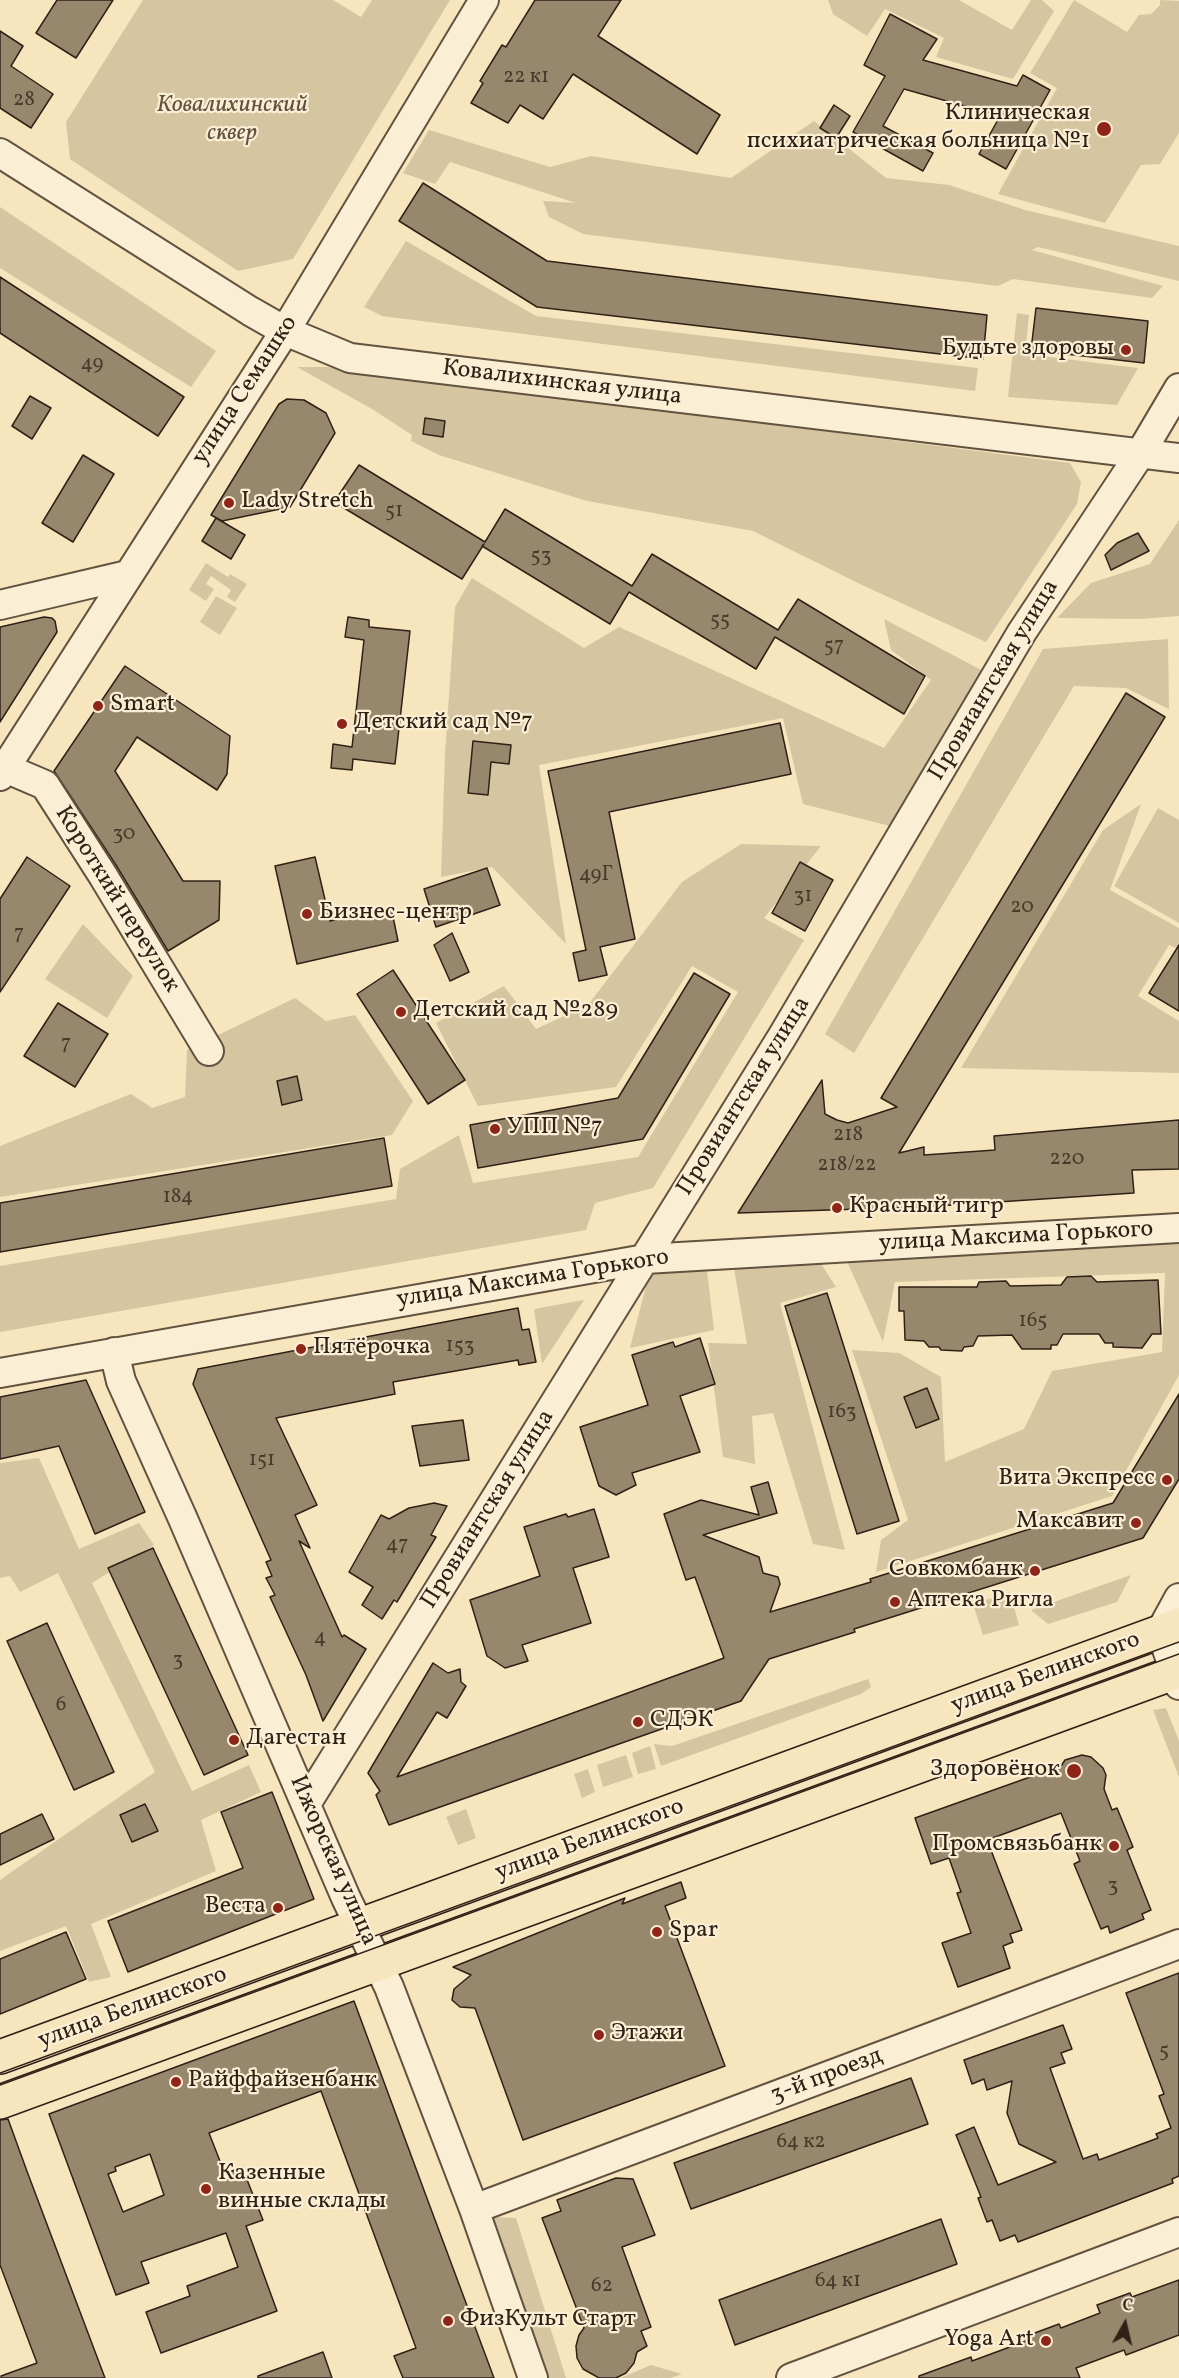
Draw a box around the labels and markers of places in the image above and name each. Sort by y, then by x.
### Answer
place label: Клиническая психиатрическая больница №1 [747,101,1090,157]
marker: Клиническая психиатрическая больница №1 [1095,120,1113,138]
place label: Будьте здоровы [942,336,1114,364]
marker: Будьте здоровы [1119,343,1133,357]
place label: Lady Stretch [241,489,373,517]
marker: Lady Stretch [222,496,236,510]
place label: Smart [110,692,175,720]
marker: Smart [91,699,105,713]
place label: Детский сад №7 [354,710,533,738]
marker: Детский сад №7 [335,717,349,731]
place label: Бизнес-центр [319,900,472,928]
marker: Бизнес-центр [300,907,314,921]
place label: Детский сад №289 [413,998,618,1026]
marker: Детский сад №289 [394,1005,408,1019]
place label: УПП №7 [507,1115,603,1143]
marker: УПП №7 [488,1122,502,1136]
place label: Красный тигр [849,1194,1004,1222]
marker: Красный тигр [830,1201,844,1215]
place label: Пятёрочка [313,1335,431,1363]
marker: Пятёрочка [294,1342,308,1356]
place label: Вита Экспресс [998,1466,1155,1494]
marker: Вита Экспресс [1160,1473,1174,1487]
place label: Максавит [1016,1509,1124,1537]
marker: Максавит [1129,1516,1143,1530]
place label: Совкомбанк [889,1557,1023,1585]
marker: Совкомбанк [1028,1564,1042,1578]
place label: Аптека Ригла [907,1588,1054,1616]
marker: Аптека Ригла [888,1595,902,1609]
place label: СДЭК [650,1708,714,1736]
marker: СДЭК [631,1715,645,1729]
place label: Дагестан [246,1726,346,1754]
marker: Дагестан [227,1733,241,1747]
place label: Здоровёнок [930,1757,1060,1785]
marker: Здоровёнок [1065,1762,1083,1780]
place label: Промсвязьбанк [932,1832,1102,1860]
marker: Промсвязьбанк [1107,1839,1121,1853]
place label: Веста [205,1894,266,1922]
marker: Веста [271,1901,285,1915]
place label: Spar [669,1918,718,1946]
marker: Spar [650,1925,664,1939]
place label: Этажи [611,2021,683,2049]
marker: Этажи [592,2028,606,2042]
place label: Райффайзенбанк [188,2068,377,2096]
marker: Райффайзенбанк [169,2075,183,2089]
place label: Казенные винные склады [218,2161,386,2217]
marker: Казенные винные склады [199,2182,213,2196]
place label: ФизКульт Старт [460,2307,636,2335]
marker: ФизКульт Старт [441,2314,455,2328]
place label: Yoga Art [944,2327,1034,2355]
marker: Yoga Art [1039,2334,1053,2348]

